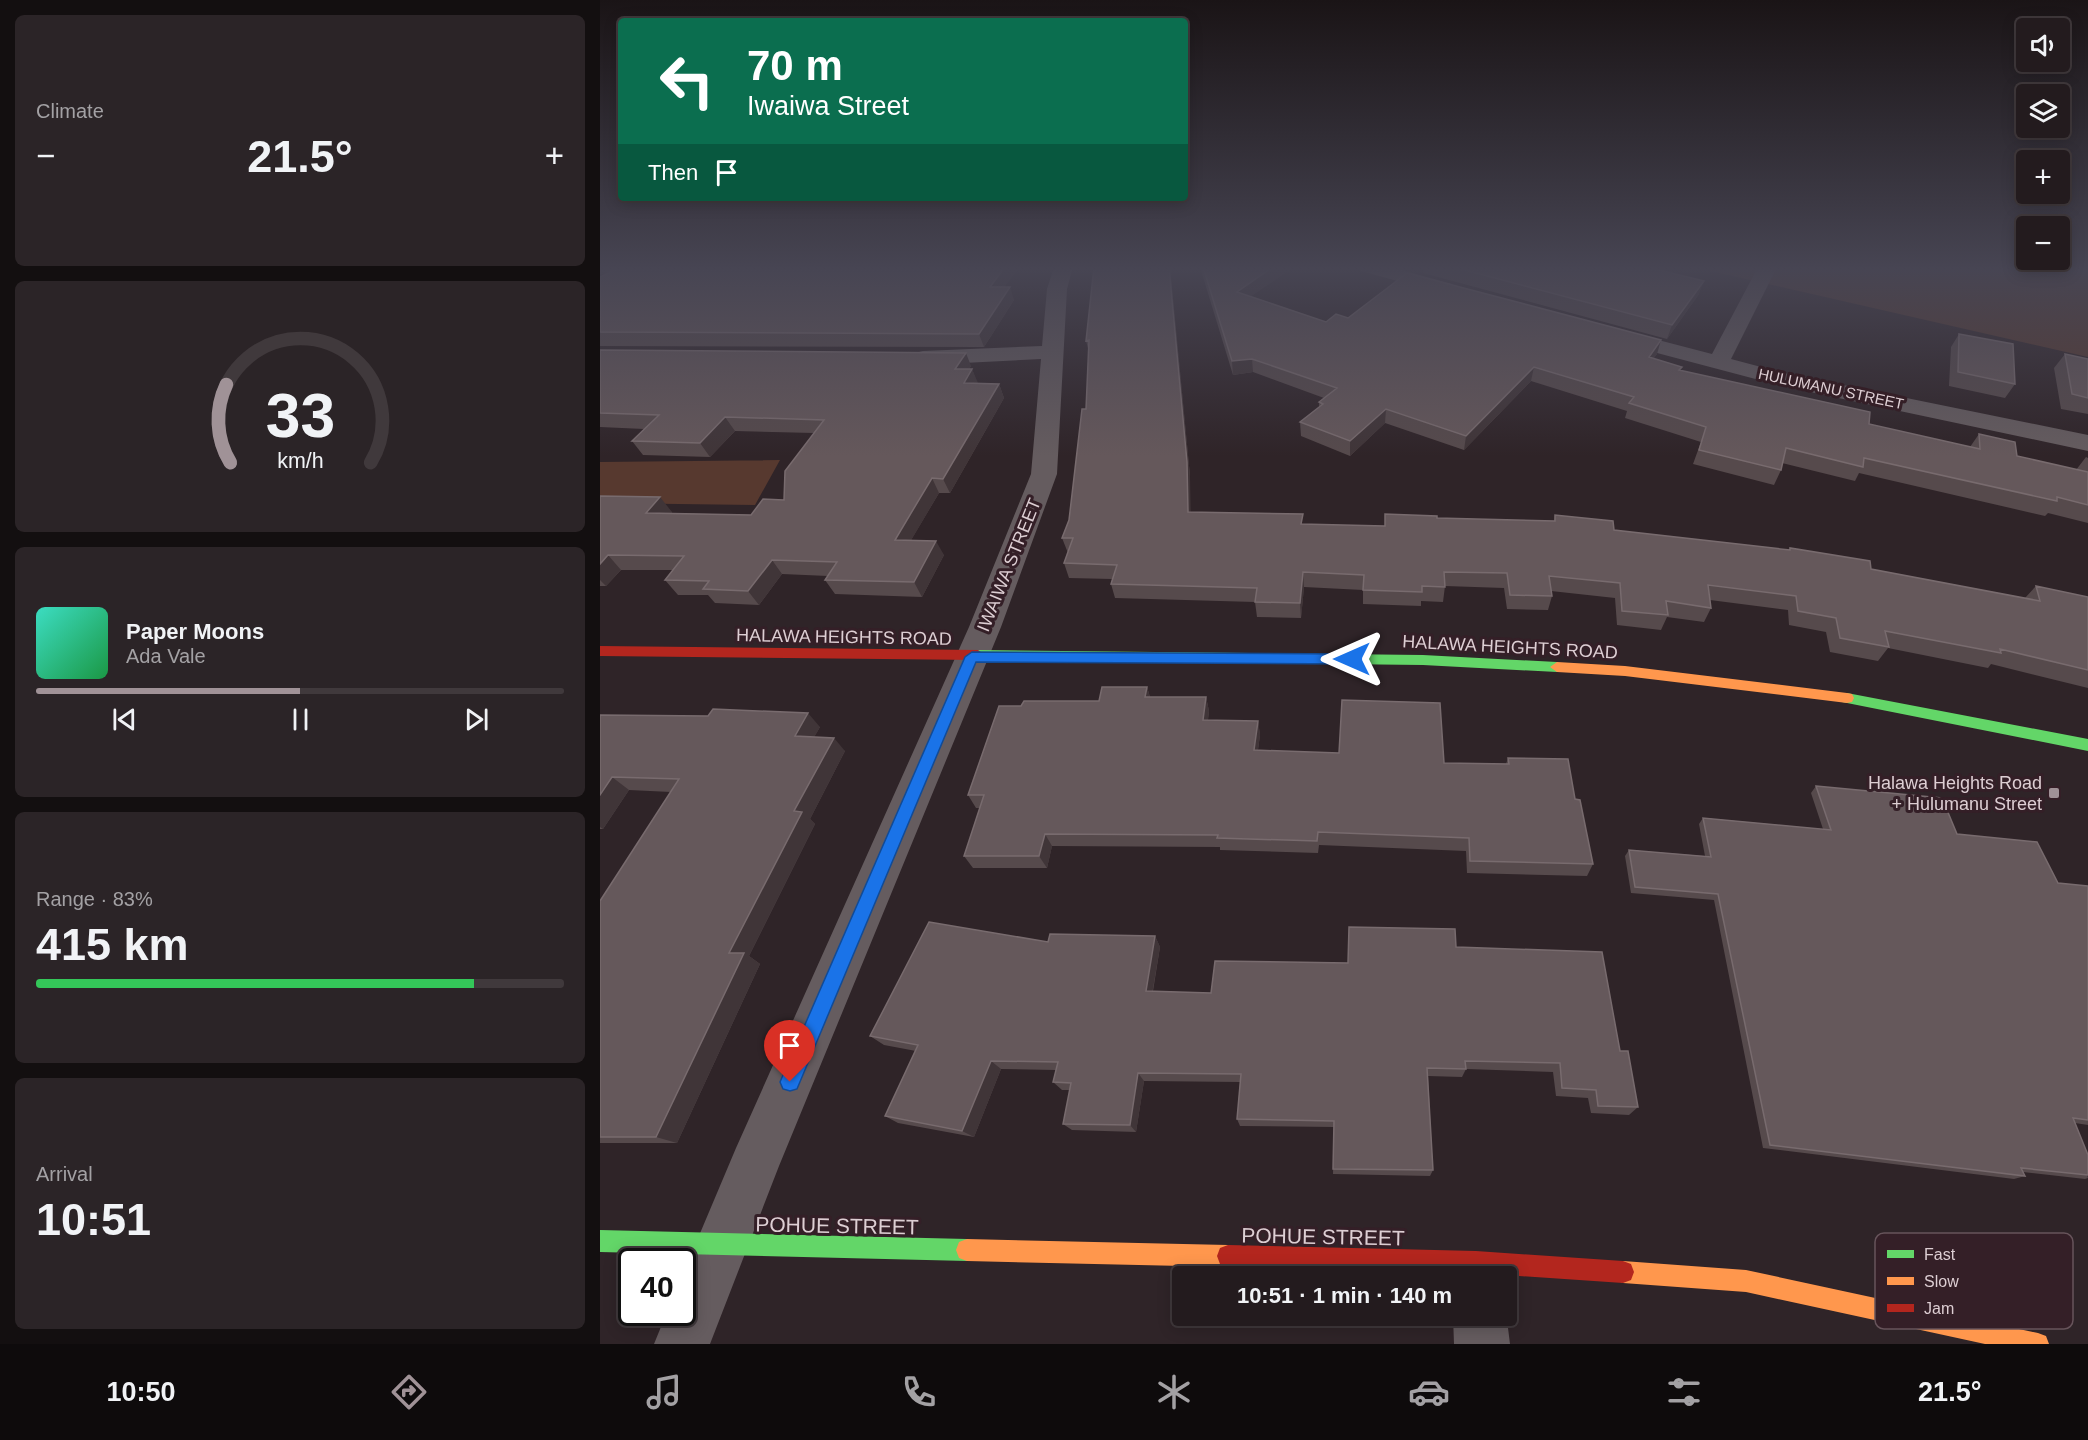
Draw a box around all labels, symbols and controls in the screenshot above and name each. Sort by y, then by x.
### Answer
map controls [2016,18,2070,270]
button: sound [2016,18,2070,72]
icon: left [648,42,726,120]
text: 70 m [747,42,843,89]
button: layers [2016,84,2070,138]
text: Iwaiwa Street [747,91,909,121]
text: Climate [36,100,104,122]
text: 21.5° [247,131,353,182]
text: − [36,137,55,174]
text: + [545,137,564,174]
button: + [2016,150,2070,204]
icon: arrive [710,156,743,189]
text: Then [648,160,698,185]
button: − [2016,216,2070,270]
street label: HULUMANU STREET [1757,365,1905,412]
text: 33 [265,381,335,450]
text: km/h [277,450,323,474]
street label: IWAIWA STREET [973,496,1045,634]
text: Paper Moons [126,619,264,644]
street label: HALAWA HEIGHTS ROAD [736,625,952,649]
position arrow [1320,627,1384,691]
street label: HALAWA HEIGHTS ROAD [1402,631,1618,663]
text: Ada Vale [126,645,206,667]
icon: previous [108,703,141,736]
icon: pause [284,703,317,736]
icon: next [460,703,493,736]
place label: Halawa Heights Road + Hulumanu Street [1868,773,2042,814]
marker: Halawa Heights Road + Hulumanu Street [2047,786,2061,800]
text: Range · 83% [36,888,153,910]
text: 415 km [36,919,189,970]
pin [764,1020,815,1082]
icon: arrive [773,1029,806,1062]
text: Arrival [36,1163,93,1185]
text: 10:51 [36,1194,151,1245]
street label: POHUE STREET [755,1213,919,1238]
street label: POHUE STREET [1241,1224,1405,1249]
legend [1875,1233,2073,1329]
text: Fast [1924,1246,1956,1263]
speed limit sign: 40 [618,1248,696,1326]
text: Slow [1924,1273,1959,1290]
text: 10:51 · 1 min · 140 m [1237,1283,1452,1308]
text: Jam [1924,1300,1954,1317]
icon: directions [388,1371,430,1413]
icon: music [643,1371,685,1413]
icon: phone [898,1371,940,1413]
icon: climate [1153,1371,1195,1413]
icon: car [1408,1371,1450,1413]
icon: filters [1663,1371,1705,1413]
text: 10:50 [106,1377,176,1407]
text: 21.5° [1918,1377,1981,1407]

